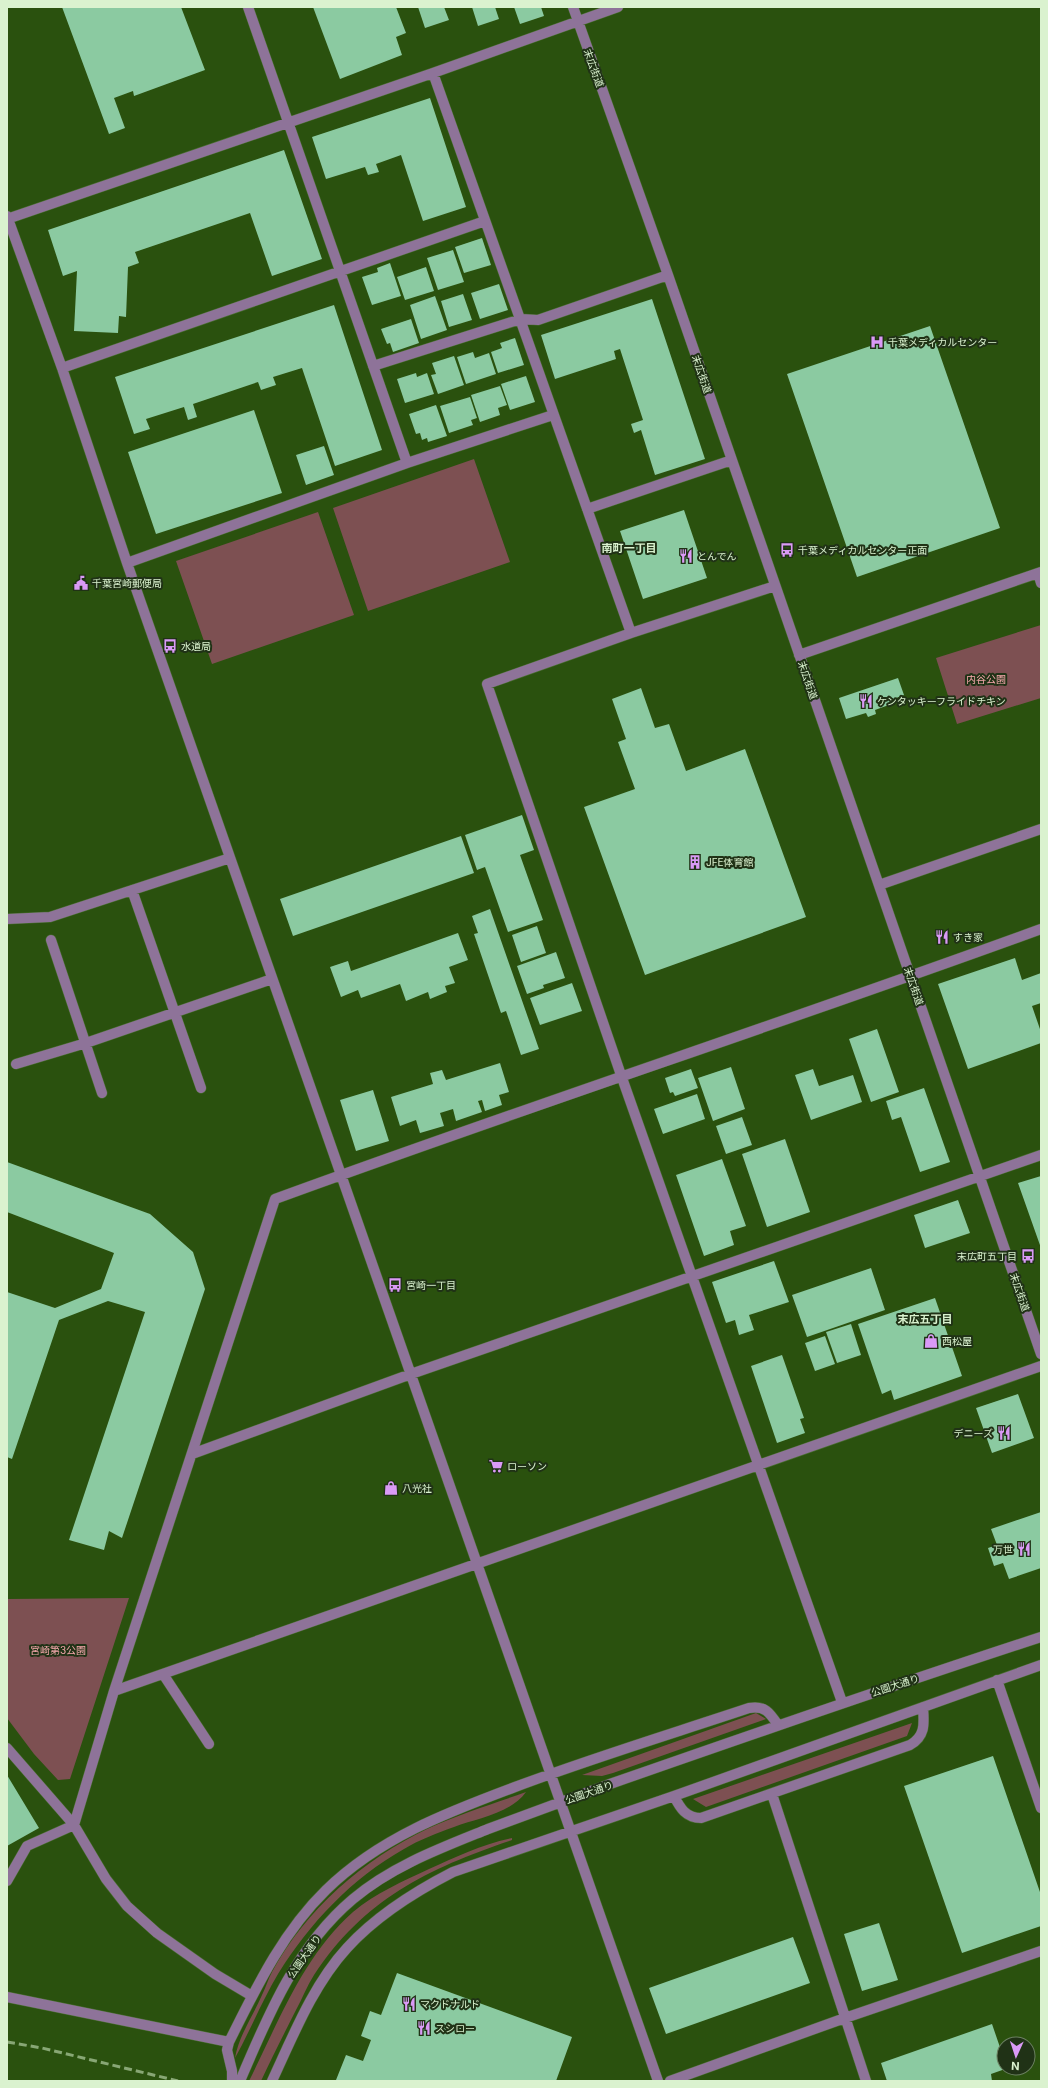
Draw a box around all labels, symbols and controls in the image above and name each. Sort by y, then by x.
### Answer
street label: 末広街道 [582,47,606,89]
hospital icon: 千葉メディカルセンター [869,334,885,350]
place label: 千葉メディカルセンター [888,336,997,348]
street label: 末広街道 [690,353,714,395]
district label: 南町一丁目 [602,541,657,555]
bus stop icon: 千葉メディカルセンター正面 [779,542,795,558]
place label: 千葉メディカルセンター正面 [798,544,927,556]
restaurant icon: とんでん [678,548,694,564]
place label: とんでん [697,550,737,562]
public building icon: 千葉宮崎郵便局 [73,575,89,591]
place label: 千葉宮崎郵便局 [92,577,162,589]
bus stop icon: 水道局 [162,638,178,654]
place label: 水道局 [181,640,211,652]
street label: 末広街道 [796,659,820,701]
park label: 内谷公園 [966,673,1006,685]
restaurant icon: ケンタッキーフライドチキン [858,693,874,709]
place label: ケンタッキーフライドチキン [877,695,1006,707]
building icon: JFE体育館 [687,854,703,870]
place label: JFE体育館 [706,856,754,868]
restaurant icon: すき家 [934,929,950,945]
place label: すき家 [953,931,983,943]
street label: 末広街道 [902,965,926,1007]
bus stop icon: 末広町五丁目 [1020,1248,1036,1264]
place label: 末広町五丁目 [957,1250,1017,1262]
street label: 末広街道 [1008,1271,1032,1313]
bus stop icon: 宮崎一丁目 [387,1277,403,1293]
place label: 宮崎一丁目 [406,1279,456,1291]
district label: 末広五丁目 [898,1312,953,1326]
shop icon: 西松屋 [923,1333,939,1349]
place label: 西松屋 [942,1335,972,1347]
restaurant icon: デニーズ [996,1425,1012,1441]
place label: デニーズ [954,1427,993,1439]
supermarket icon: ローソン [488,1458,504,1474]
place label: ローソン [507,1460,547,1472]
shop icon: 八光社 [383,1480,399,1496]
place label: 八光社 [402,1482,432,1494]
restaurant icon: 万世 [1016,1541,1032,1557]
place label: 万世 [993,1543,1013,1555]
park label: 宮崎第3公園 [30,1644,86,1656]
street label: 公園大通り [869,1672,921,1698]
street label: 公園大通り [563,1778,615,1806]
street label: 公園大通り [285,1932,323,1980]
restaurant icon: マクドナルド [401,1996,417,2012]
place label: マクドナルド [420,1998,480,2010]
restaurant icon: スシロー [416,2020,432,2036]
place label: スシロー [435,2022,475,2034]
north arrow [996,2036,1036,2076]
text: N [1011,2059,1020,2073]

